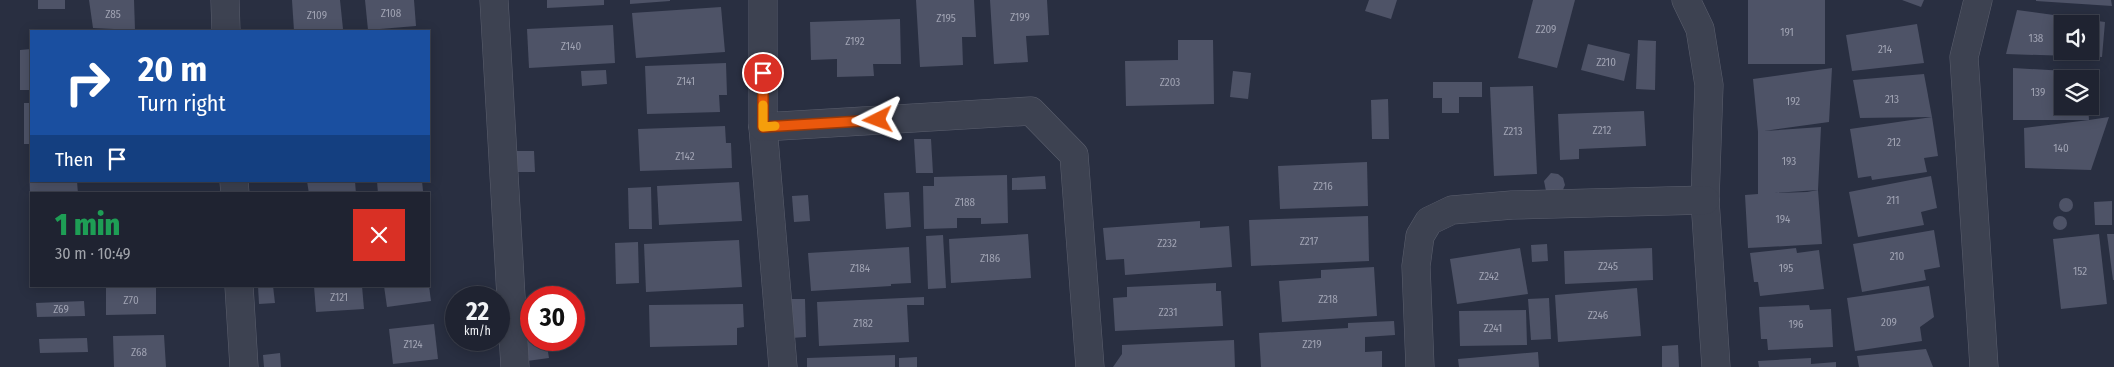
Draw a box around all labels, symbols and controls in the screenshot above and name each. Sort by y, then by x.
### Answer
house number: Z108 [381,7,402,20]
house number: Z85 [105,8,121,21]
house number: Z109 [307,9,327,22]
house number: Z199 [1010,11,1030,24]
house number: Z195 [936,12,956,25]
map controls [2054,15,2099,115]
button: sound [2054,15,2099,60]
house number: Z209 [1536,23,1556,36]
house number: 191 [1780,26,1794,39]
house number: 138 [2029,32,2044,45]
house number: Z192 [845,35,865,48]
house number: Z140 [561,40,581,53]
house number: 214 [1878,43,1893,56]
text: 20 m [138,48,207,90]
icon: right [55,50,120,115]
pin [742,52,784,94]
house number: Z210 [1596,56,1616,69]
icon: arrive [749,59,777,87]
button: layers [2054,70,2099,115]
house number: Z141 [677,75,695,88]
house number: Z203 [1160,76,1180,89]
house number: 139 [2031,86,2045,99]
text: Turn right [138,90,226,117]
position arrow [851,93,903,145]
house number: 213 [1885,93,1899,106]
house number: 192 [1786,95,1800,108]
house number: Z212 [1593,124,1612,137]
house number: Z213 [1504,125,1523,138]
house number: 212 [1887,136,1901,149]
house number: 140 [2053,142,2069,155]
icon: arrive [103,145,131,173]
text: Then [55,148,93,171]
house number: Z142 [675,150,695,163]
house number: 193 [1782,155,1796,168]
house number: Z216 [1313,180,1333,193]
house number: 211 [1886,194,1900,207]
house number: Z188 [955,196,976,209]
text: 1 min [55,207,120,243]
button: close [353,209,405,261]
house number: 194 [1776,213,1791,226]
house number: Z217 [1300,235,1319,248]
house number: Z232 [1157,237,1177,250]
text: 30 m · 10:49 [55,244,131,263]
house number: 210 [1890,250,1905,263]
house number: Z186 [980,252,1001,265]
house number: Z245 [1598,260,1618,273]
house number: Z184 [850,262,871,275]
house number: 195 [1779,262,1793,275]
house number: 152 [2073,265,2087,278]
house number: Z242 [1479,270,1499,283]
speed limit sign: 30 [520,286,585,351]
house number: Z121 [330,291,348,304]
house number: Z218 [1318,293,1338,306]
house number: Z70 [123,294,139,307]
text: 22 [466,297,489,327]
house number: Z69 [53,303,69,316]
house number: Z231 [1159,306,1177,319]
house number: Z246 [1588,309,1609,322]
house number: 209 [1881,316,1897,329]
house number: Z182 [853,317,873,330]
house number: 196 [1788,318,1804,331]
house number: Z241 [1484,322,1502,335]
text: km/h [464,324,491,338]
house number: Z124 [403,338,423,351]
house number: Z219 [1302,338,1322,351]
house number: Z68 [131,346,147,359]

